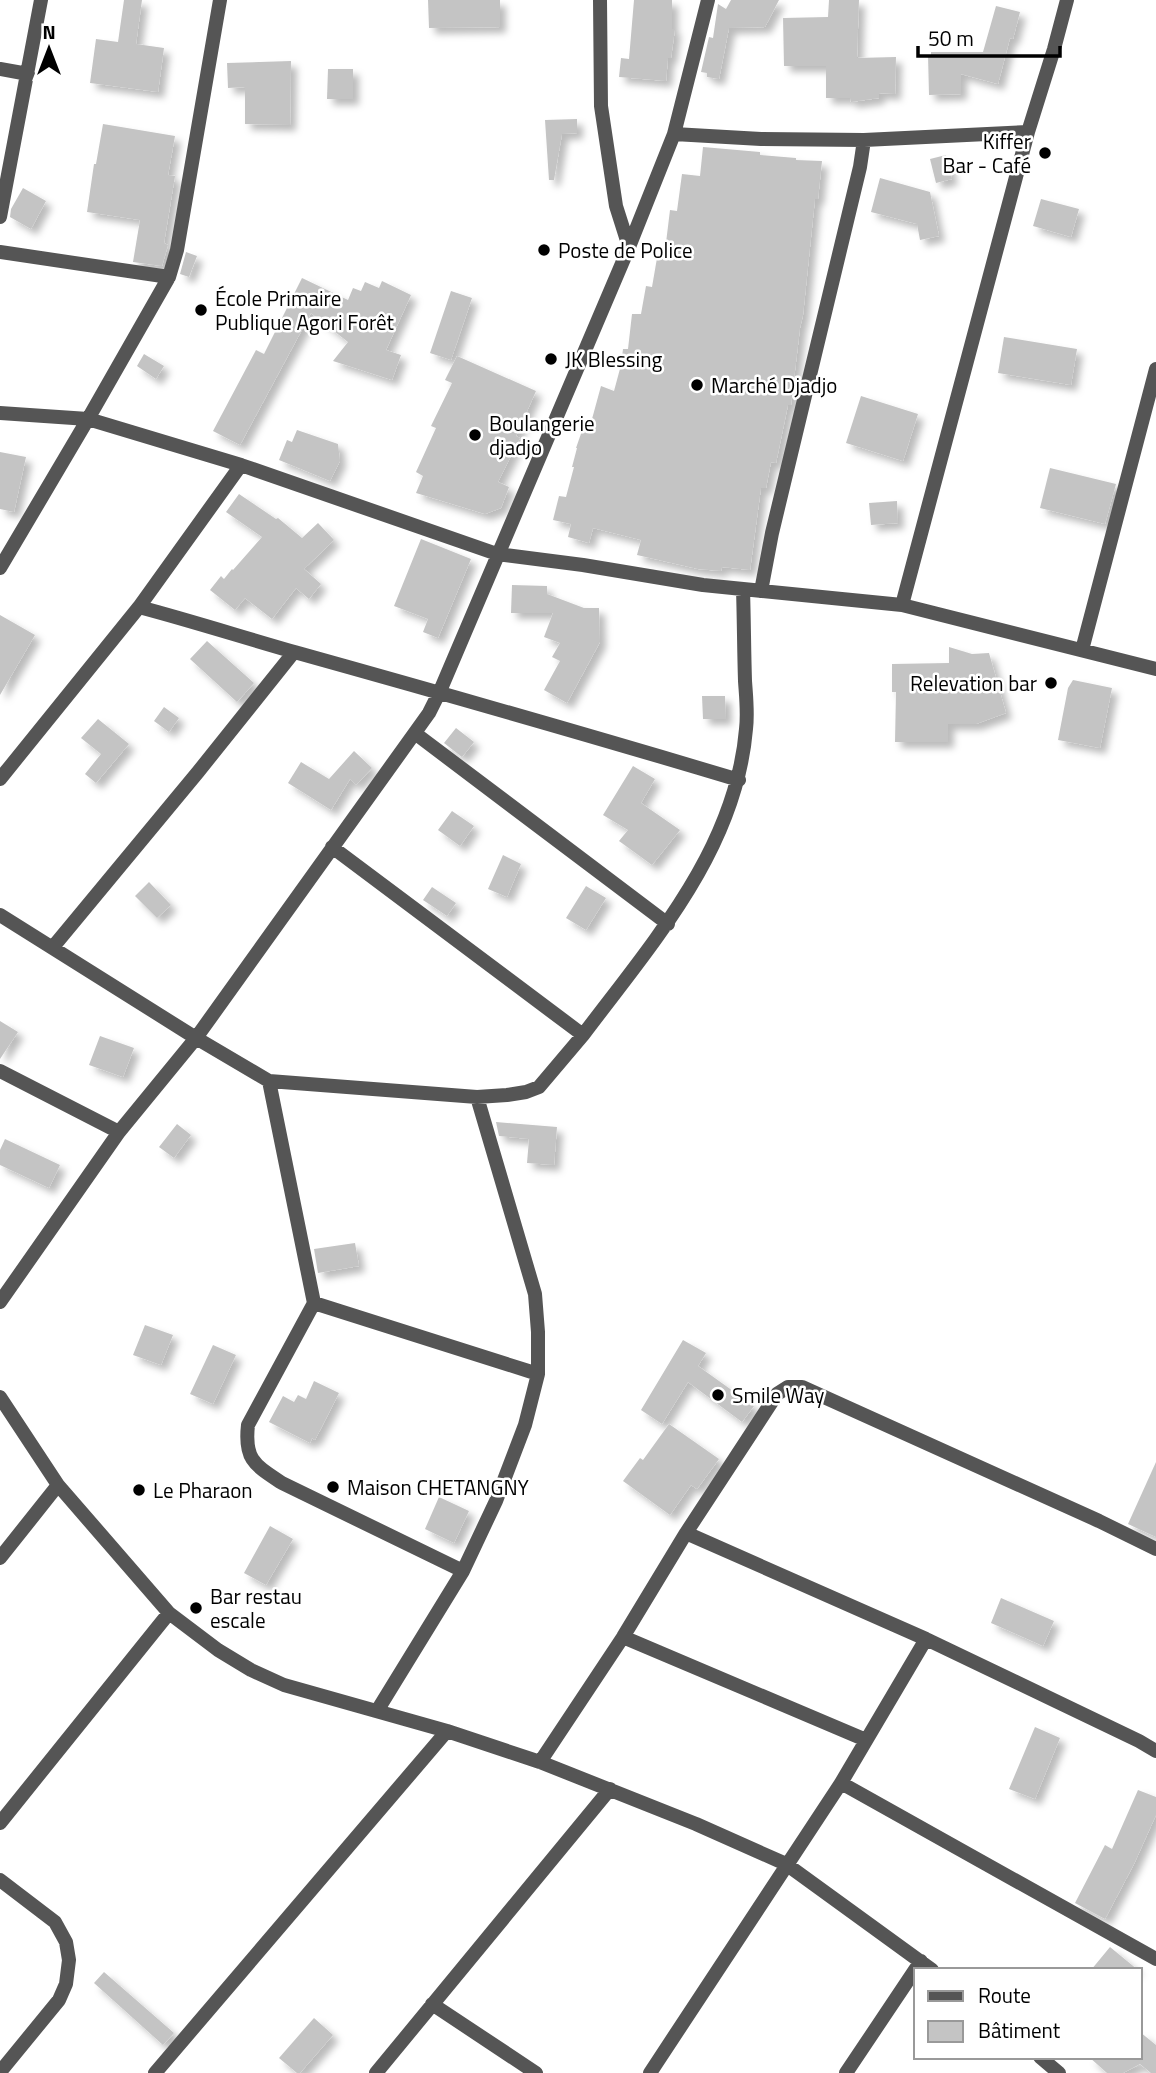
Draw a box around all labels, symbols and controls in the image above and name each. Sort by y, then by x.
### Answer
north arrow [14,14,84,84]
scale bar [918,14,1060,58]
text: N [42,17,56,46]
text: 50 m [928,22,974,54]
place label: Kiffer Bar - Café [943,125,1031,181]
marker: Kiffer Bar - Café [1037,145,1053,161]
place label: Poste de Police [558,234,693,266]
marker: Poste de Police [536,242,552,258]
place label: École Primaire Publique Agori Forêt [215,282,395,338]
marker: École Primaire Publique Agori Forêt [193,302,209,318]
place label: JK Blessing [565,343,662,375]
marker: JK Blessing [543,351,559,367]
place label: Marché Djadjo [711,369,837,401]
marker: Marché Djadjo [689,377,705,393]
place label: Boulangerie djadjo [489,407,595,463]
marker: Boulangerie djadjo [467,427,483,443]
place label: Relevation bar [910,667,1037,699]
marker: Relevation bar [1043,675,1059,691]
place label: Smile Way [732,1379,824,1411]
marker: Smile Way [710,1387,726,1403]
place label: Maison CHETANGNY [347,1471,530,1503]
place label: Le Pharaon [153,1474,253,1506]
marker: Maison CHETANGNY [325,1479,341,1495]
marker: Le Pharaon [131,1482,147,1498]
place label: Bar restau escale [210,1580,302,1636]
marker: Bar restau escale [188,1600,204,1616]
legend [914,1968,1142,2059]
text: Route [978,1979,1031,2011]
text: Bâtiment [978,2014,1061,2046]

